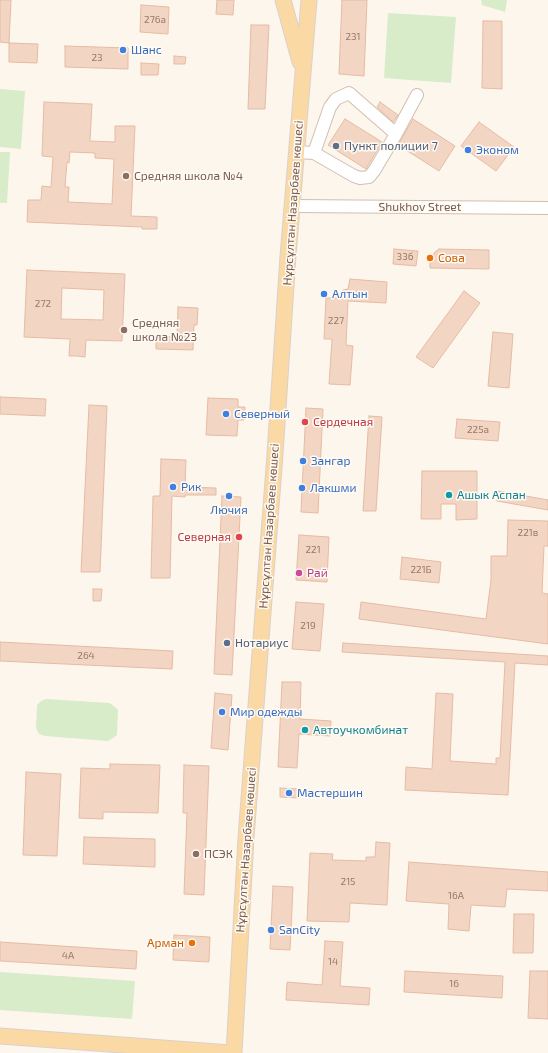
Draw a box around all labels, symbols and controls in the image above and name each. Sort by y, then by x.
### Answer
house number: 276а [144,14,166,26]
house number: 231 [345,31,361,43]
place label: Шанс [131,43,162,57]
marker: Шанс [118,45,128,55]
house number: 23 [91,52,103,64]
street label: Нұрсұлтан Назарбаев көшесі [280,120,306,286]
place label: Пункт полиции 7 [344,139,438,153]
marker: Пункт полиции 7 [331,141,341,151]
place label: Эконом [476,143,519,157]
marker: Эконом [463,145,473,155]
place label: Средняя школа №4 [134,169,243,183]
marker: Средняя школа №4 [121,171,131,181]
street label: Shukhov Street [379,200,461,214]
house number: 33б [397,251,413,263]
place label: Сова [438,251,465,265]
marker: Сова [425,253,435,263]
place label: Алтын [332,287,368,301]
marker: Алтын [319,289,329,299]
house number: 272 [35,298,51,310]
house number: 227 [328,315,344,327]
place label: Средняя школа №23 [132,316,197,344]
marker: Средняя школа №23 [119,325,129,335]
place label: Северный [234,407,290,421]
marker: Северный [221,409,231,419]
place label: Сердечная [313,415,373,429]
marker: Сердечная [300,417,310,427]
house number: 225а [467,424,489,436]
street label: Нұрсұлтан Назарбаев көшесі [256,443,282,609]
place label: Зангар [311,454,350,468]
marker: Зангар [298,456,308,466]
place label: Рик [181,480,202,494]
place label: Лакшми [310,481,357,495]
marker: Рик [168,482,178,492]
marker: Лакшми [297,483,307,493]
place label: Ашык Аспан [457,488,526,502]
marker: Ашык Аспан [444,490,454,500]
marker: Лючия [224,491,234,501]
place label: Лючия [210,503,248,517]
house number: 221в [518,527,538,539]
place label: Северная [178,530,231,544]
marker: Северная [234,532,244,542]
house number: 221 [305,544,321,556]
house number: 221Б [410,564,432,576]
place label: Рай [307,566,328,580]
marker: Рай [294,568,304,578]
house number: 219 [300,620,316,632]
place label: Нотариус [235,636,289,650]
marker: Нотариус [222,638,232,648]
house number: 264 [77,650,95,662]
place label: Мир одежды [230,705,302,719]
marker: Мир одежды [217,707,227,717]
place label: Автоучкомбинат [313,723,408,737]
marker: Автоучкомбинат [300,725,310,735]
street label: Нұрсұлтан Назарбаев көшесі [233,767,259,933]
place label: Мастершин [297,786,363,800]
marker: Мастершин [284,788,294,798]
place label: ПСЭК [204,847,233,861]
marker: ПСЭК [191,849,201,859]
house number: 215 [341,876,355,888]
house number: 16А [448,890,464,902]
place label: SanCity [279,923,320,937]
marker: SanCity [266,925,276,935]
place label: Арман [147,936,184,950]
marker: Арман [187,938,197,948]
house number: 4А [62,950,74,962]
house number: 14 [328,956,338,968]
house number: 16 [449,978,459,990]

